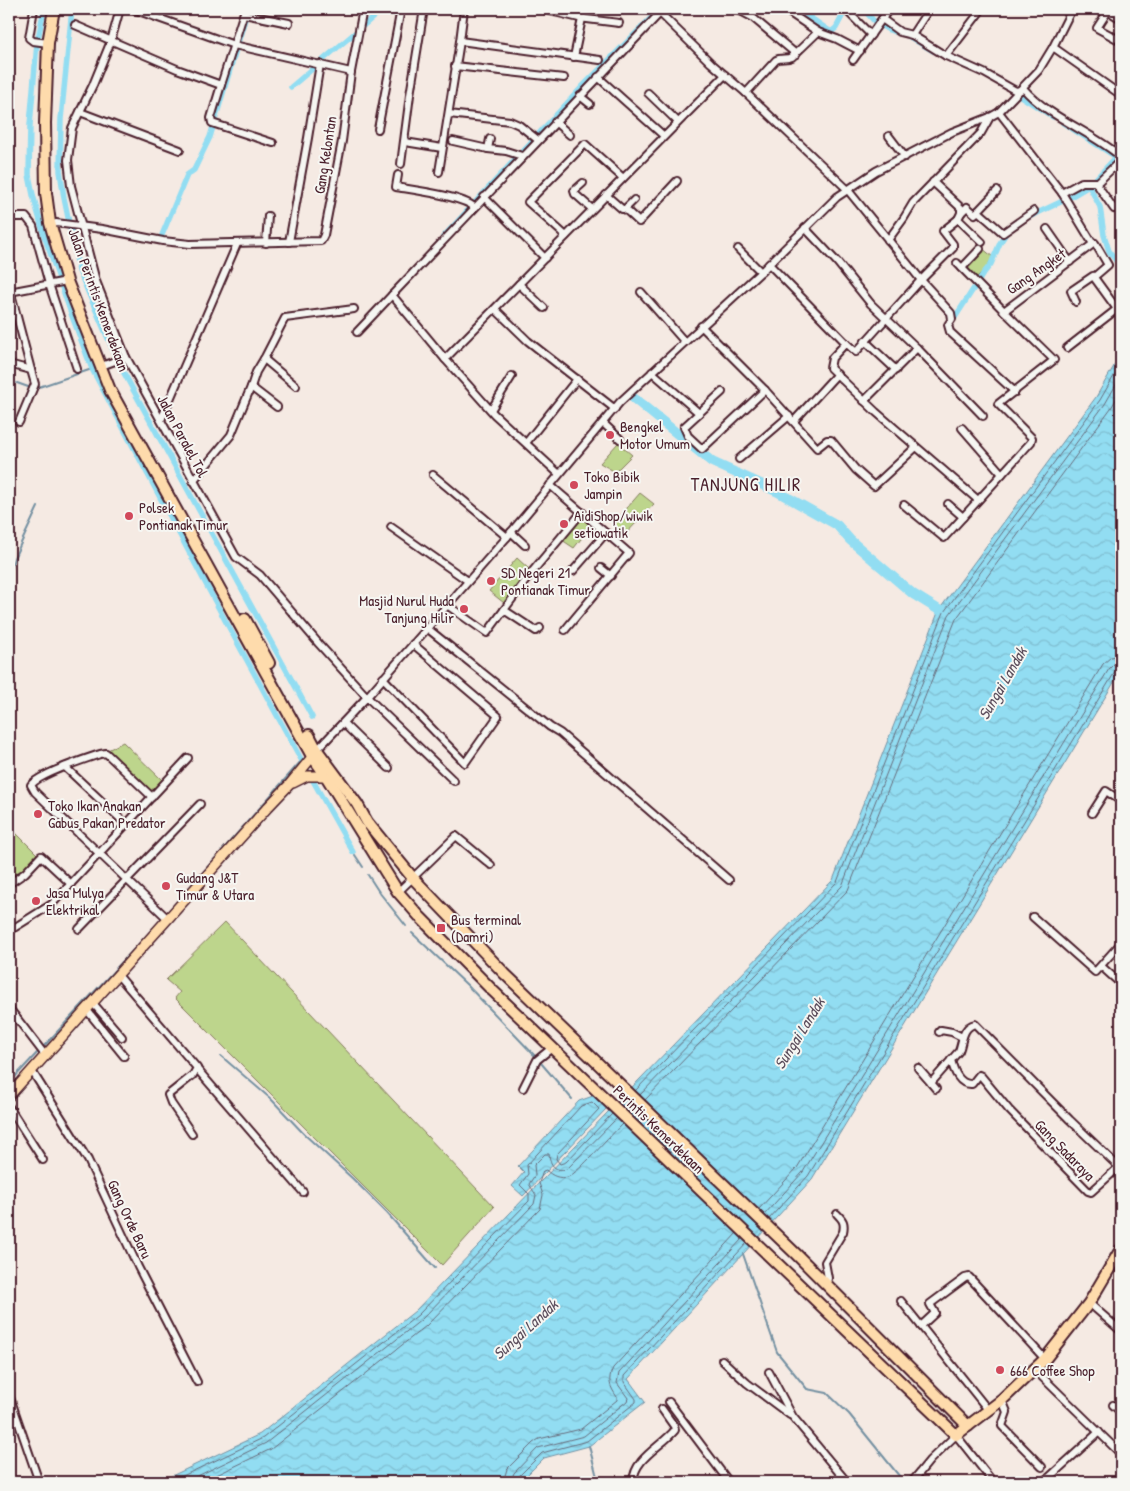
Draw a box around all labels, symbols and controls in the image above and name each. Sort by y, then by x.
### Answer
street label: Gang Kelontan [308,114,342,195]
street label: Jalan Perintis Kemerdekaan [63,226,135,375]
street label: Gang Angket [1002,242,1071,299]
street label: Jalan Paralel Tol [152,391,214,481]
place label: Bengkel Motor Umum [620,416,690,454]
marker: Bengkel Motor Umum [604,429,616,441]
place label: Toko Bibik Jampin [584,466,640,504]
district label: TANJUNG HILIR [691,472,801,497]
marker: Toko Bibik Jampin [568,479,580,491]
place label: Polsek Pontianak Timur [139,497,228,535]
place label: AidiShop/wiwik setiowatik [574,505,653,543]
marker: Polsek Pontianak Timur [123,510,135,522]
marker: AidiShop/wiwik setiowatik [558,518,570,530]
place label: SD Negeri 21 Pontianak Timur [501,562,590,600]
marker: SD Negeri 21 Pontianak Timur [485,575,497,587]
place label: Masjid Nurul Huda Tanjung Hilir [359,590,454,628]
marker: Masjid Nurul Huda Tanjung Hilir [458,603,470,615]
water label: Sungai Landak [972,642,1032,723]
place label: Toko Ikan Anakan Gabus Pakan Predator [48,795,166,833]
marker: Toko Ikan Anakan Gabus Pakan Predator [32,808,44,820]
place label: Gudang J&T Timur & Utara [176,867,254,905]
marker: Gudang J&T Timur & Utara [160,880,172,892]
place label: Jasa Mulya Elektrikal [46,882,104,920]
marker: Jasa Mulya Elektrikal [30,895,42,907]
place label: Bus terminal (Damri) [451,909,521,947]
marker: Bus terminal (Damri) [435,922,447,934]
water label: Sungai Landak [768,992,830,1073]
street label: Perintis Kemerdekaan [609,1080,709,1178]
street label: Gang Sadaraya [1030,1115,1100,1186]
street label: Gang Orde Baru [103,1176,157,1262]
water label: Sungai Landak [488,1293,563,1364]
place label: 666 Coffee Shop [1010,1360,1095,1381]
marker: 666 Coffee Shop [994,1364,1006,1376]

